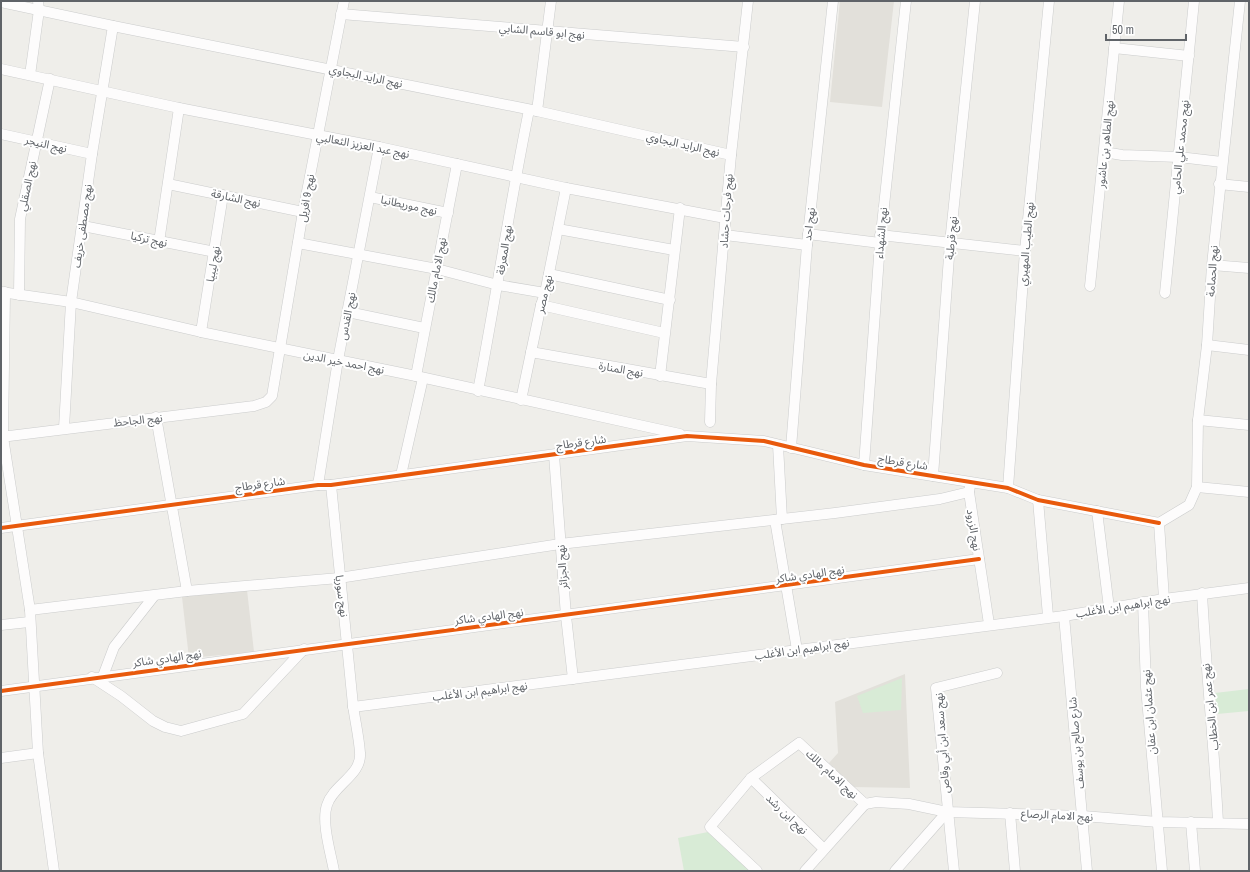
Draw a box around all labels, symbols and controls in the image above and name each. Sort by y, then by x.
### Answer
scale bar [1106,16,1186,42]
street label: نهج ابو قاسم الشابي [498,20,585,44]
text: 50 m [1112,22,1134,38]
street label: نهج الرايد البجاوي [327,61,404,93]
street label: نهج محمد علي الحامي [1168,99,1194,195]
street label: نهج الطاهر بن عاشور [1093,100,1118,190]
street label: نهج عبد العزيز الثعالبي [315,129,411,163]
street label: نهج الرايد البجاوي [644,129,721,162]
street label: نهج النيجر [22,132,69,157]
street label: نهج الصقلي [15,160,42,213]
street label: نهج 9 افريل [295,173,318,223]
street label: نهج فرحات حشاد [716,173,737,249]
street label: نهج مصطفى خريف [69,183,96,269]
street label: نهج الشارقة [210,186,262,211]
street label: نهج موريطانيا [379,192,439,219]
street label: نهج الطيب المهيري [1015,201,1039,287]
street label: نهج احد [800,207,819,241]
street label: نهج الشهداء [872,207,891,259]
street label: نهج قرطبة [942,216,961,260]
street label: نهج المعرفة [493,224,516,276]
street label: نهج تركيا [129,228,169,251]
street label: نهج الامام مالك [423,236,450,304]
street label: نهج ليبيا [203,245,224,283]
street label: نهج الحمامة [1203,245,1222,297]
street label: نهج مصر [532,273,556,316]
street label: نهج القدس [336,291,359,341]
street label: نهج احمد خير الدين [302,347,386,378]
street label: نهج المنارة [597,358,644,381]
street label: نهج الجاحظ [113,410,163,431]
street label: شارع قرطاج [555,431,608,453]
street label: شارع قرطاج [877,451,929,474]
street label: شارع قرطاج [234,473,287,495]
street label: نهج الزرود [963,508,984,552]
street label: نهج الجزائر [553,544,572,591]
street label: نهج الهادي شاكر [774,562,846,588]
street label: نهج سوريا [331,574,352,618]
street label: نهج ابراهيم ابن الأغلب [1075,592,1172,622]
street label: نهج الهادي شاكر [453,605,525,630]
street label: نهج ابراهيم ابن الأغلب [754,635,851,665]
street label: نهج الهادي شاكر [131,646,203,672]
street label: نهج عمر ابن الخطاب [1198,663,1223,751]
street label: نهج عثمان ابن عفان [1139,669,1160,755]
street label: نهج ابراهيم ابن الأغلب [432,678,529,706]
street label: نهج سعد ابن أبي وقاص [932,692,955,794]
street label: شارع صالح بن يوسف [1065,696,1088,790]
street label: نهج الامام مالك [802,746,861,802]
street label: نهج ابن رشد [763,791,811,838]
street label: نهج الامام الرصاع [1021,806,1093,825]

